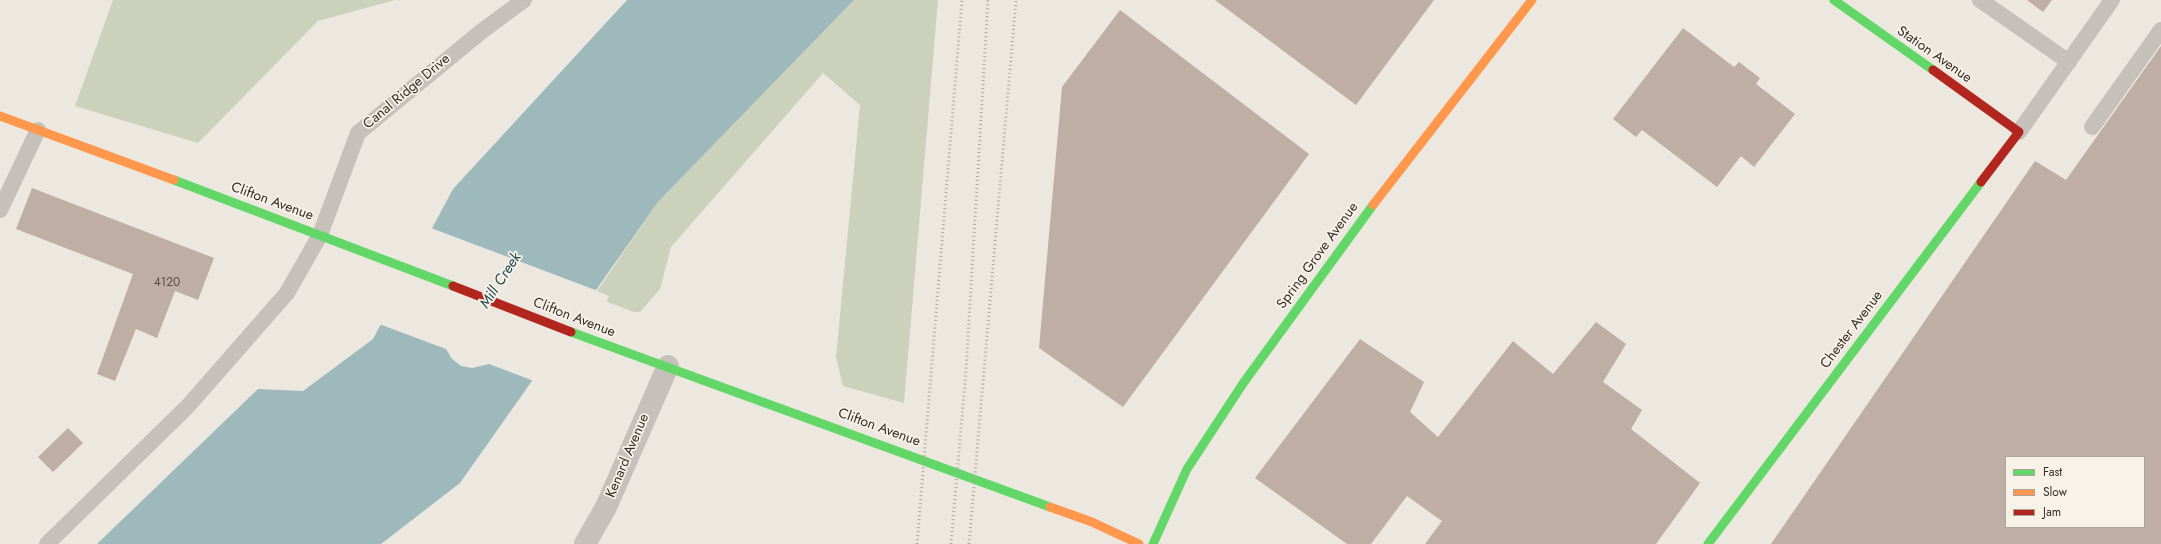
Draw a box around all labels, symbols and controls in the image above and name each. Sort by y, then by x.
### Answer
street label: Station Avenue [1893,23,1975,87]
street label: Canal Ridge Drive [360,51,454,133]
street label: Clifton Avenue [228,179,316,225]
street label: Spring Grove Avenue [1274,199,1362,313]
water label: Mill Creek [476,250,526,312]
house number: 4120 [154,276,180,290]
street label: Chester Avenue [1817,288,1887,372]
street label: Clifton Avenue [531,295,617,341]
street label: Clifton Avenue [835,405,923,451]
street label: Kenard Avenue [603,412,653,500]
legend [2005,456,2145,528]
text: Fast [2043,463,2062,481]
text: Slow [2043,483,2067,501]
text: Jam [2043,503,2061,521]

